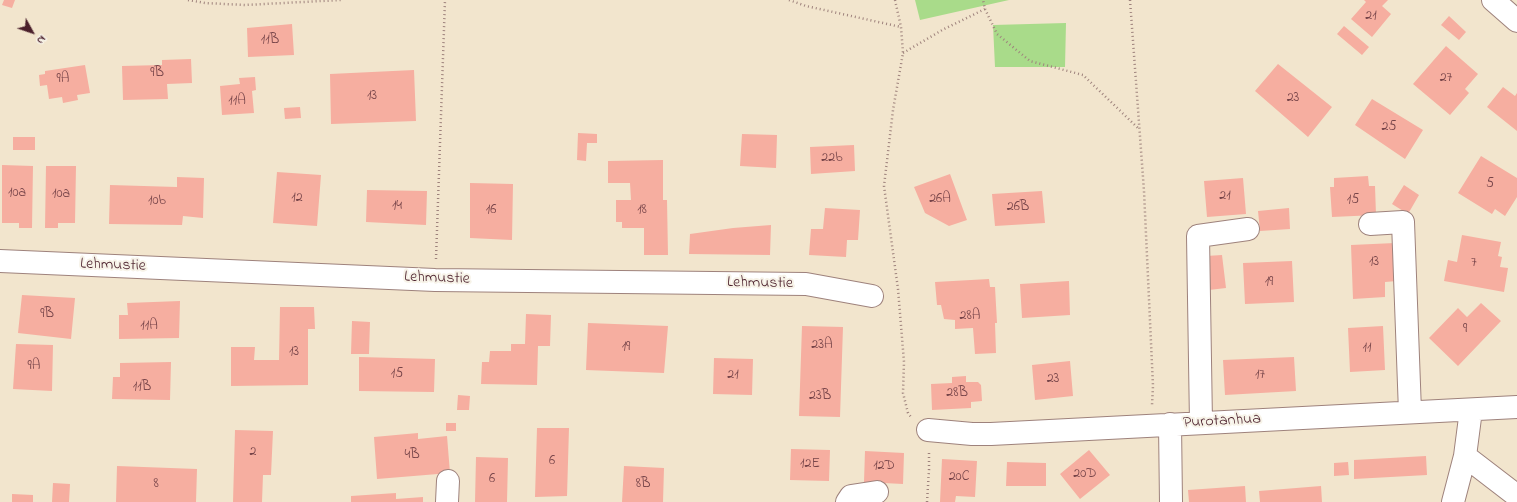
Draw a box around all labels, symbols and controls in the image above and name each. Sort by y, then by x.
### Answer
house number: 21 [1365,9,1377,25]
north arrow [12,12,52,52]
text: N [33,32,50,48]
house number: 11B [261,33,279,49]
house number: 9B [150,66,164,82]
house number: 27 [1440,71,1452,87]
house number: 9A [57,72,69,88]
house number: 13 [367,89,377,105]
house number: 23 [1287,91,1299,107]
house number: 11A [228,94,246,110]
house number: 25 [1382,120,1396,136]
house number: 22b [821,151,843,167]
house number: 5 [1486,177,1494,193]
house number: 10a [8,186,26,202]
house number: 10a [52,187,70,203]
house number: 21 [1219,189,1231,205]
house number: 12 [291,191,303,207]
house number: 26A [929,192,951,208]
house number: 15 [1347,193,1359,209]
house number: 10b [148,194,166,210]
house number: 14 [392,199,402,215]
house number: 26B [1007,200,1029,216]
house number: 16 [486,203,496,219]
house number: 18 [637,203,647,219]
street label: Lehmustie [80,255,146,277]
house number: 13 [1369,255,1379,271]
house number: 7 [1471,256,1477,272]
street label: Lehmustie [404,268,470,290]
street label: Lehmustie [727,274,793,294]
house number: 19 [1265,275,1273,291]
house number: 9B [40,307,54,323]
house number: 28A [960,309,980,325]
house number: 11A [140,319,158,335]
house number: 9 [1463,322,1467,338]
house number: 23A [811,338,833,354]
house number: 19 [622,340,630,356]
house number: 11 [1363,341,1371,357]
house number: 13 [289,345,299,361]
house number: 9A [28,359,40,375]
house number: 15 [391,367,403,383]
house number: 21 [727,368,739,384]
house number: 17 [1255,368,1265,384]
house number: 23 [1047,372,1059,388]
house number: 11B [133,380,151,396]
house number: 28B [946,386,968,402]
house number: 23B [809,389,831,405]
street label: Purotanhua [1183,410,1261,434]
house number: 2 [250,445,256,461]
house number: 4B [404,448,420,464]
house number: 6 [549,454,555,470]
house number: 12E [800,457,820,473]
house number: 12D [873,459,895,475]
house number: 20D [1073,467,1097,483]
house number: 20C [949,470,969,486]
house number: 6 [489,472,495,488]
house number: 8 [153,477,159,493]
house number: 8B [636,477,650,493]

